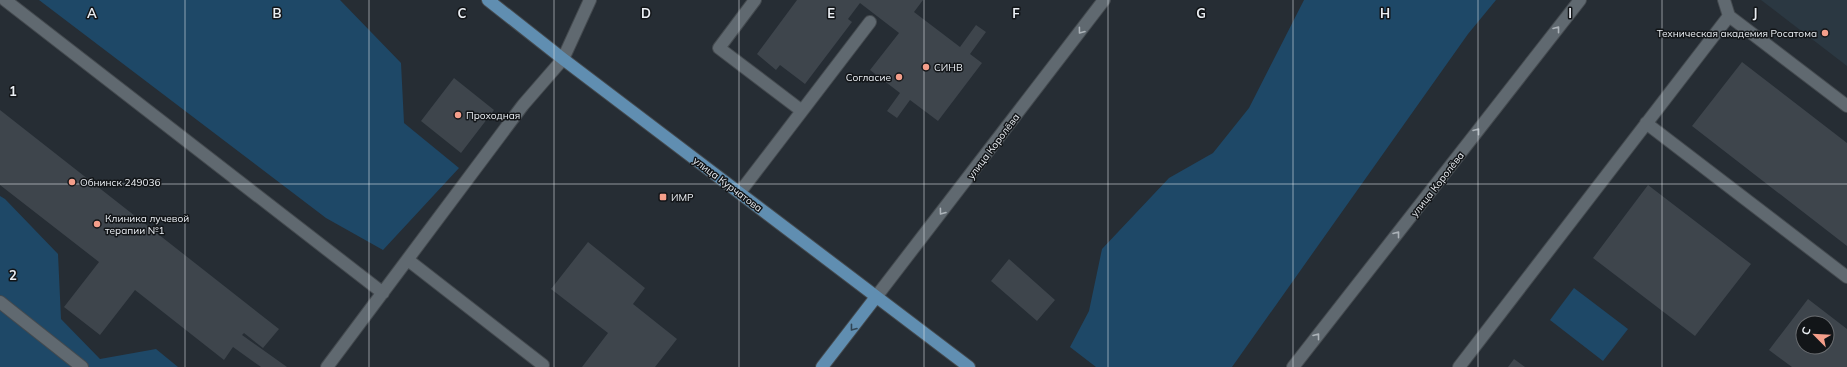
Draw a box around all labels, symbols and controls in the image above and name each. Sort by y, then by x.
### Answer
text: A [87,5,97,21]
text: B [273,5,282,21]
text: C [458,5,467,21]
text: D [641,5,651,21]
text: E [827,5,835,21]
text: F [1012,5,1020,21]
text: G [1196,5,1206,21]
text: H [1380,5,1390,21]
text: I [1568,5,1572,21]
text: J [1753,5,1757,21]
one-way arrow [1553,26,1560,33]
one-way arrow [1078,27,1085,34]
place label: Техническая академия Росатома [1657,27,1817,40]
marker: Техническая академия Росатома [1820,28,1830,38]
place label: СИНВ [934,61,963,74]
marker: СИНВ [921,62,931,72]
place label: Согласие [846,71,891,84]
marker: Согласие [894,72,904,82]
text: 1 [9,83,17,99]
place label: Проходная [466,109,520,122]
marker: Проходная [453,110,463,120]
street label: улица Королёва [964,111,1022,182]
one-way arrow [1473,129,1480,136]
street label: улица Королёва [1408,149,1467,219]
street label: улица Курчатова [691,154,765,215]
place label: Обнинск 249036 [80,176,161,189]
marker: Обнинск 249036 [67,177,77,187]
place label: ИМР [671,191,694,204]
marker: ИМР [658,192,668,202]
one-way arrow [940,208,947,215]
place label: Клиника лучевой терапии №1 [105,212,189,237]
marker: Клиника лучевой терапии №1 [92,219,102,229]
one-way arrow [1393,231,1400,238]
text: 2 [9,267,17,283]
north arrow [1795,315,1835,355]
one-way arrow [850,324,857,331]
text: С [1798,324,1814,337]
one-way arrow [1313,334,1320,341]

